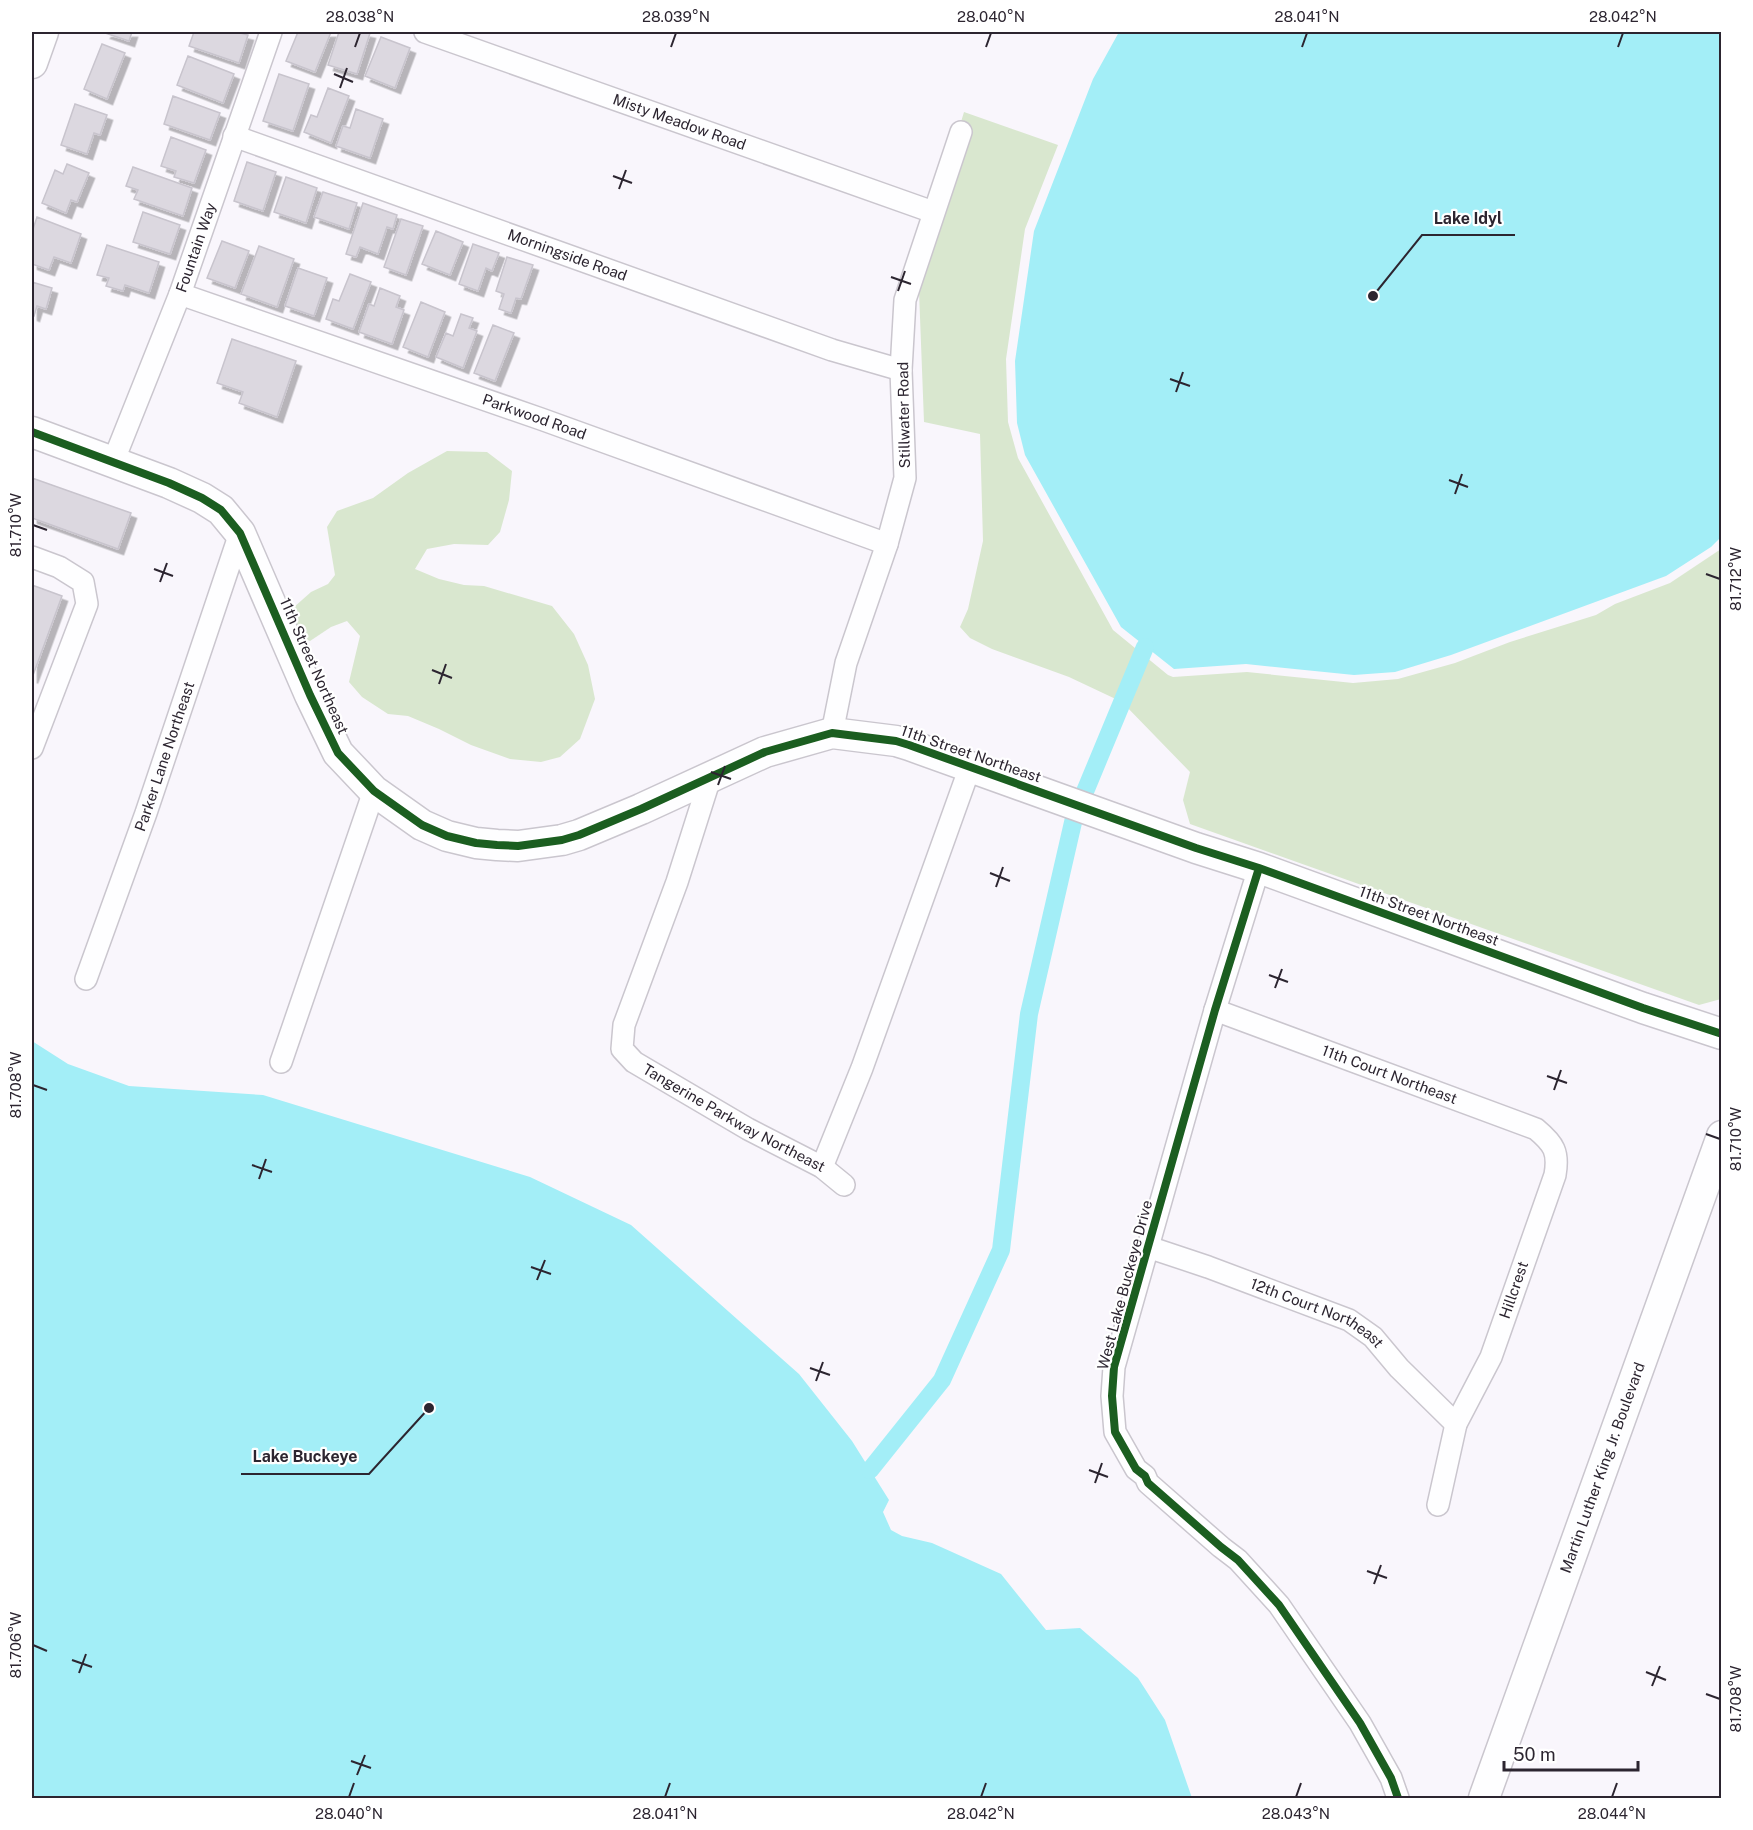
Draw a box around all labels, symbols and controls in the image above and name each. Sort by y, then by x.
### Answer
text: 28.038°N [326,8,394,25]
text: 28.039°N [642,8,710,25]
text: 28.040°N [957,8,1025,25]
text: 28.041°N [1275,8,1339,25]
text: 28.042°N [1589,8,1657,25]
street label: Misty Meadow Road [611,90,748,153]
street label: Fountain Way [172,200,219,295]
callout: Lake Idyl [1422,201,1515,235]
text: Lake Idyl [1434,209,1502,228]
street label: Morningside Road [505,226,629,284]
street label: Stillwater Road [894,362,913,468]
street label: Parkwood Road [480,390,589,443]
text: 81.710°W [7,493,24,557]
text: 81.712°W [1727,547,1744,611]
street label: 11th Street Northeast [277,595,352,737]
street label: Parker Lane Northeast [131,679,198,834]
street label: 11th Street Northeast [899,721,1044,786]
street label: 11th Street Northeast [1357,882,1502,949]
street label: 11th Court Northeast [1320,1041,1460,1107]
text: 81.708°W [7,1051,24,1119]
street label: Tangerine Parkway Northeast [640,1060,828,1175]
text: 81.710°W [1727,1107,1744,1171]
street label: West Lake Buckeye Drive [1094,1198,1155,1372]
street label: Hillcrest [1496,1259,1531,1321]
street label: 12th Court Northeast [1248,1275,1387,1351]
street label: Martin Luther King Jr. Boulevard [1557,1360,1648,1575]
callout: Lake Buckeye [241,1440,369,1474]
text: Lake Buckeye [253,1447,357,1466]
text: 81.706°W [7,1612,24,1678]
text: 81.708°W [1727,1665,1744,1733]
scale bar [1504,1734,1638,1772]
text: 50 m [1513,1744,1556,1765]
text: 28.040°N [315,1805,383,1822]
text: 28.041°N [633,1805,697,1822]
text: 28.042°N [947,1805,1015,1822]
text: 28.043°N [1262,1805,1330,1822]
text: 28.044°N [1578,1805,1646,1822]

